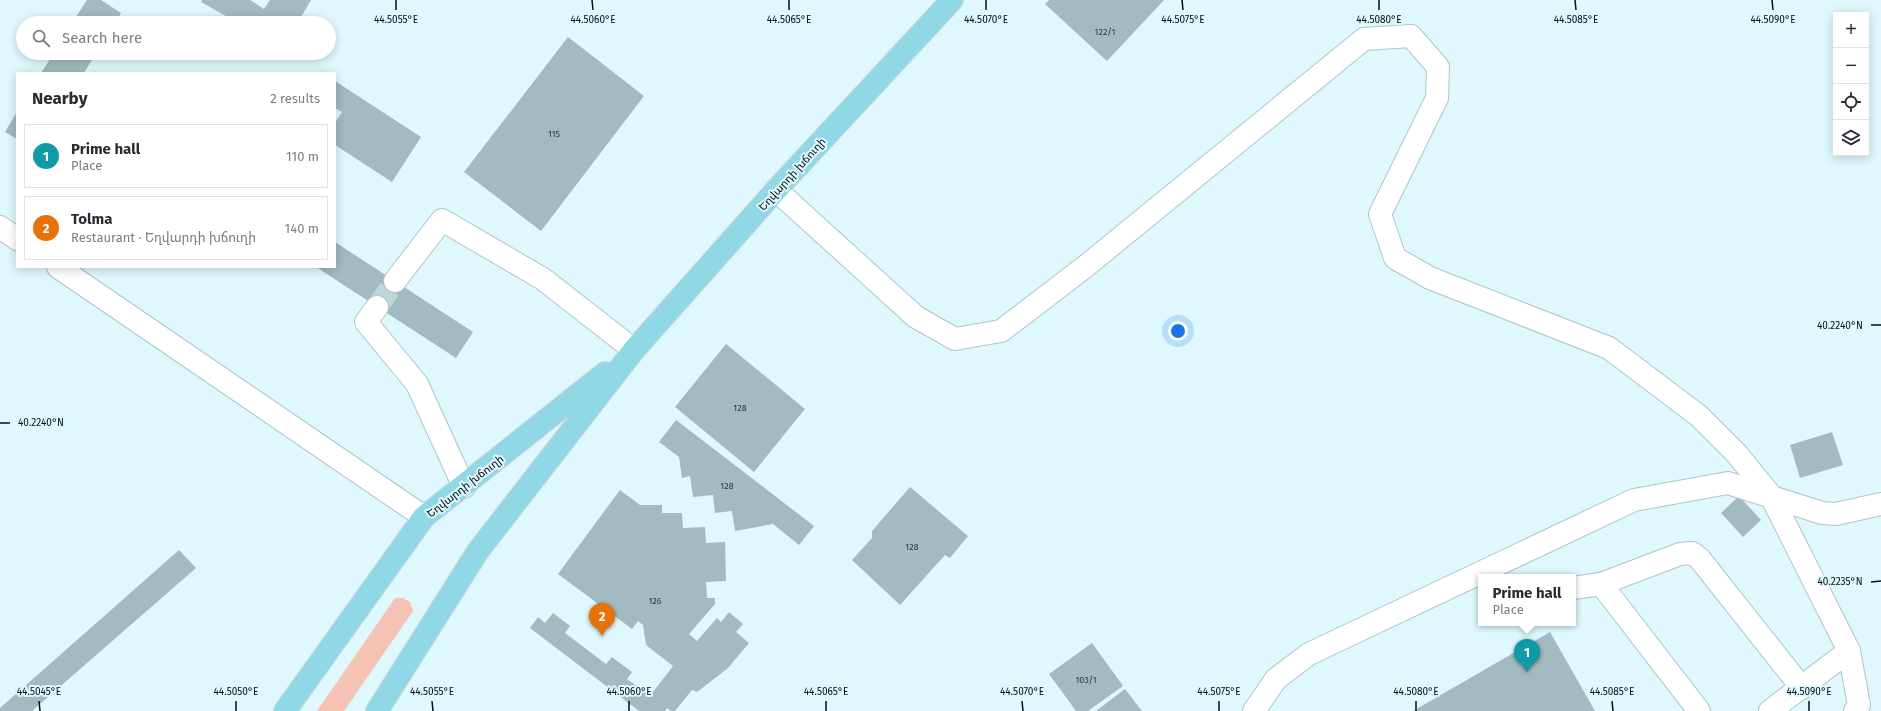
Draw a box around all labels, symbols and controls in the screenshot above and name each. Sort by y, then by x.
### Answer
map controls [1833,12,1869,156]
button: + [1833,12,1869,48]
text: 44.5055°E [374,14,418,26]
text: 44.5060°E [570,14,616,26]
text: 44.5065°E [767,14,811,26]
text: 44.5070°E [964,14,1008,26]
text: 44.5075°E [1161,14,1205,26]
text: 44.5080°E [1356,14,1402,26]
text: 44.5085°E [1554,14,1598,26]
text: 44.5090°E [1750,14,1796,26]
search box [16,16,336,60]
icon: search [30,27,52,49]
house number: 122/1 [1095,27,1115,37]
text: Search here [62,29,142,47]
button: − [1833,48,1869,84]
button: locate [1833,84,1869,120]
text: Nearby [32,88,87,109]
text: 2 results [270,91,320,106]
button: layers [1833,120,1869,156]
house number: 115 [548,129,561,139]
street label: Եղվարդի խճուղի [756,135,829,214]
text: Prime hall [71,140,140,158]
text: 1 [43,149,49,164]
text: 110 m [286,149,319,164]
text: Place [71,158,102,173]
text: Tolma [71,210,112,228]
text: 2 [43,221,49,236]
text: 140 m [285,221,319,236]
text: Restaurant · Եղվարդի խճուղի [71,230,256,245]
text: 40.2240°N [1817,320,1863,332]
your location [1168,321,1188,341]
house number: 128 [733,403,747,413]
text: 40.2240°N [18,417,64,429]
street label: Եղվարդի խճուղի [424,452,506,520]
house number: 128 [720,481,734,491]
house number: 128 [905,542,919,552]
popup [1478,574,1576,626]
text: 40.2235°N [1817,576,1863,588]
text: Prime hall [1492,584,1562,602]
house number: 126 [648,596,662,606]
text: Place [1492,602,1524,617]
pin: 2 [589,603,615,636]
pin: 1 [1514,639,1540,672]
house number: 103/1 [1075,675,1097,685]
text: 44.5045°E [17,686,61,698]
text: 44.5050°E [214,686,258,698]
text: 44.5055°E [410,686,454,698]
text: 44.5060°E [606,686,652,698]
text: 44.5065°E [804,686,848,698]
text: 44.5070°E [1000,686,1044,698]
text: 44.5075°E [1197,686,1241,698]
text: 44.5080°E [1393,686,1439,698]
text: 44.5085°E [1590,686,1634,698]
text: 44.5090°E [1786,686,1832,698]

